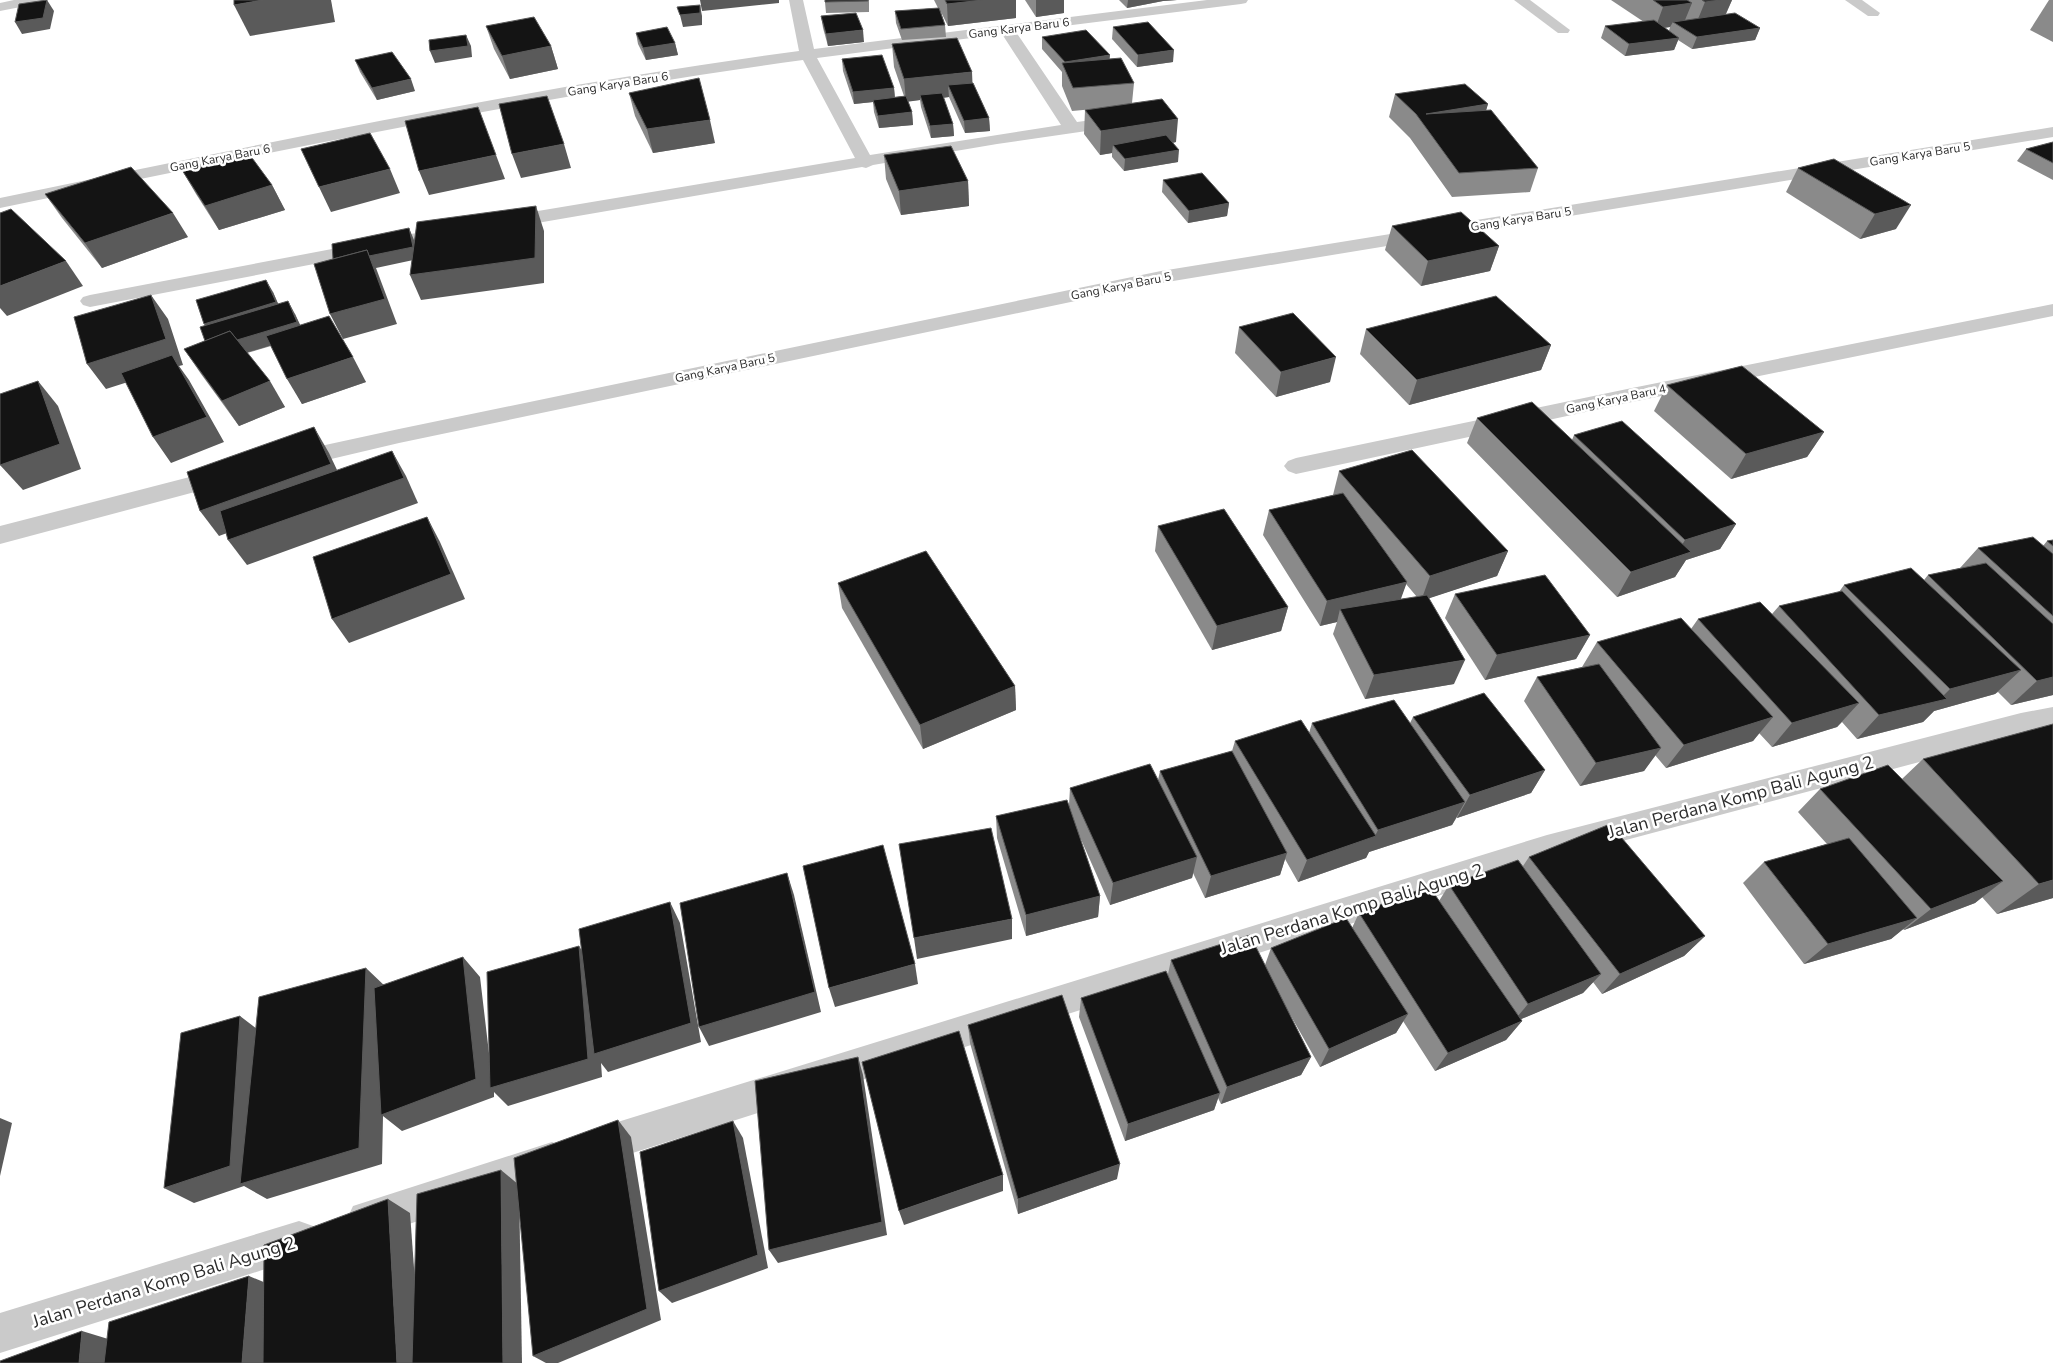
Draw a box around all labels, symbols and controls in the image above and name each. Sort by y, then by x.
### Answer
street label: Gang Karya Baru 6 [968,14,1070,42]
street label: Gang Karya Baru 6 [566,68,670,100]
street label: Gang Karya Baru 5 [1868,138,1972,170]
street label: Gang Karya Baru 6 [169,140,271,176]
street label: Gang Karya Baru 5 [1469,203,1573,235]
street label: Gang Karya Baru 5 [1070,268,1172,304]
street label: Gang Karya Baru 5 [674,350,776,386]
street label: Gang Karya Baru 4 [1565,381,1667,417]
street label: Jalan Perdana Komp Bali Agung 2 [1605,750,1876,844]
street label: Jalan Perdana Komp Bali Agung 2 [1217,858,1486,961]
street label: Jalan Perdana Komp Bali Agung 2 [29,1231,298,1334]

